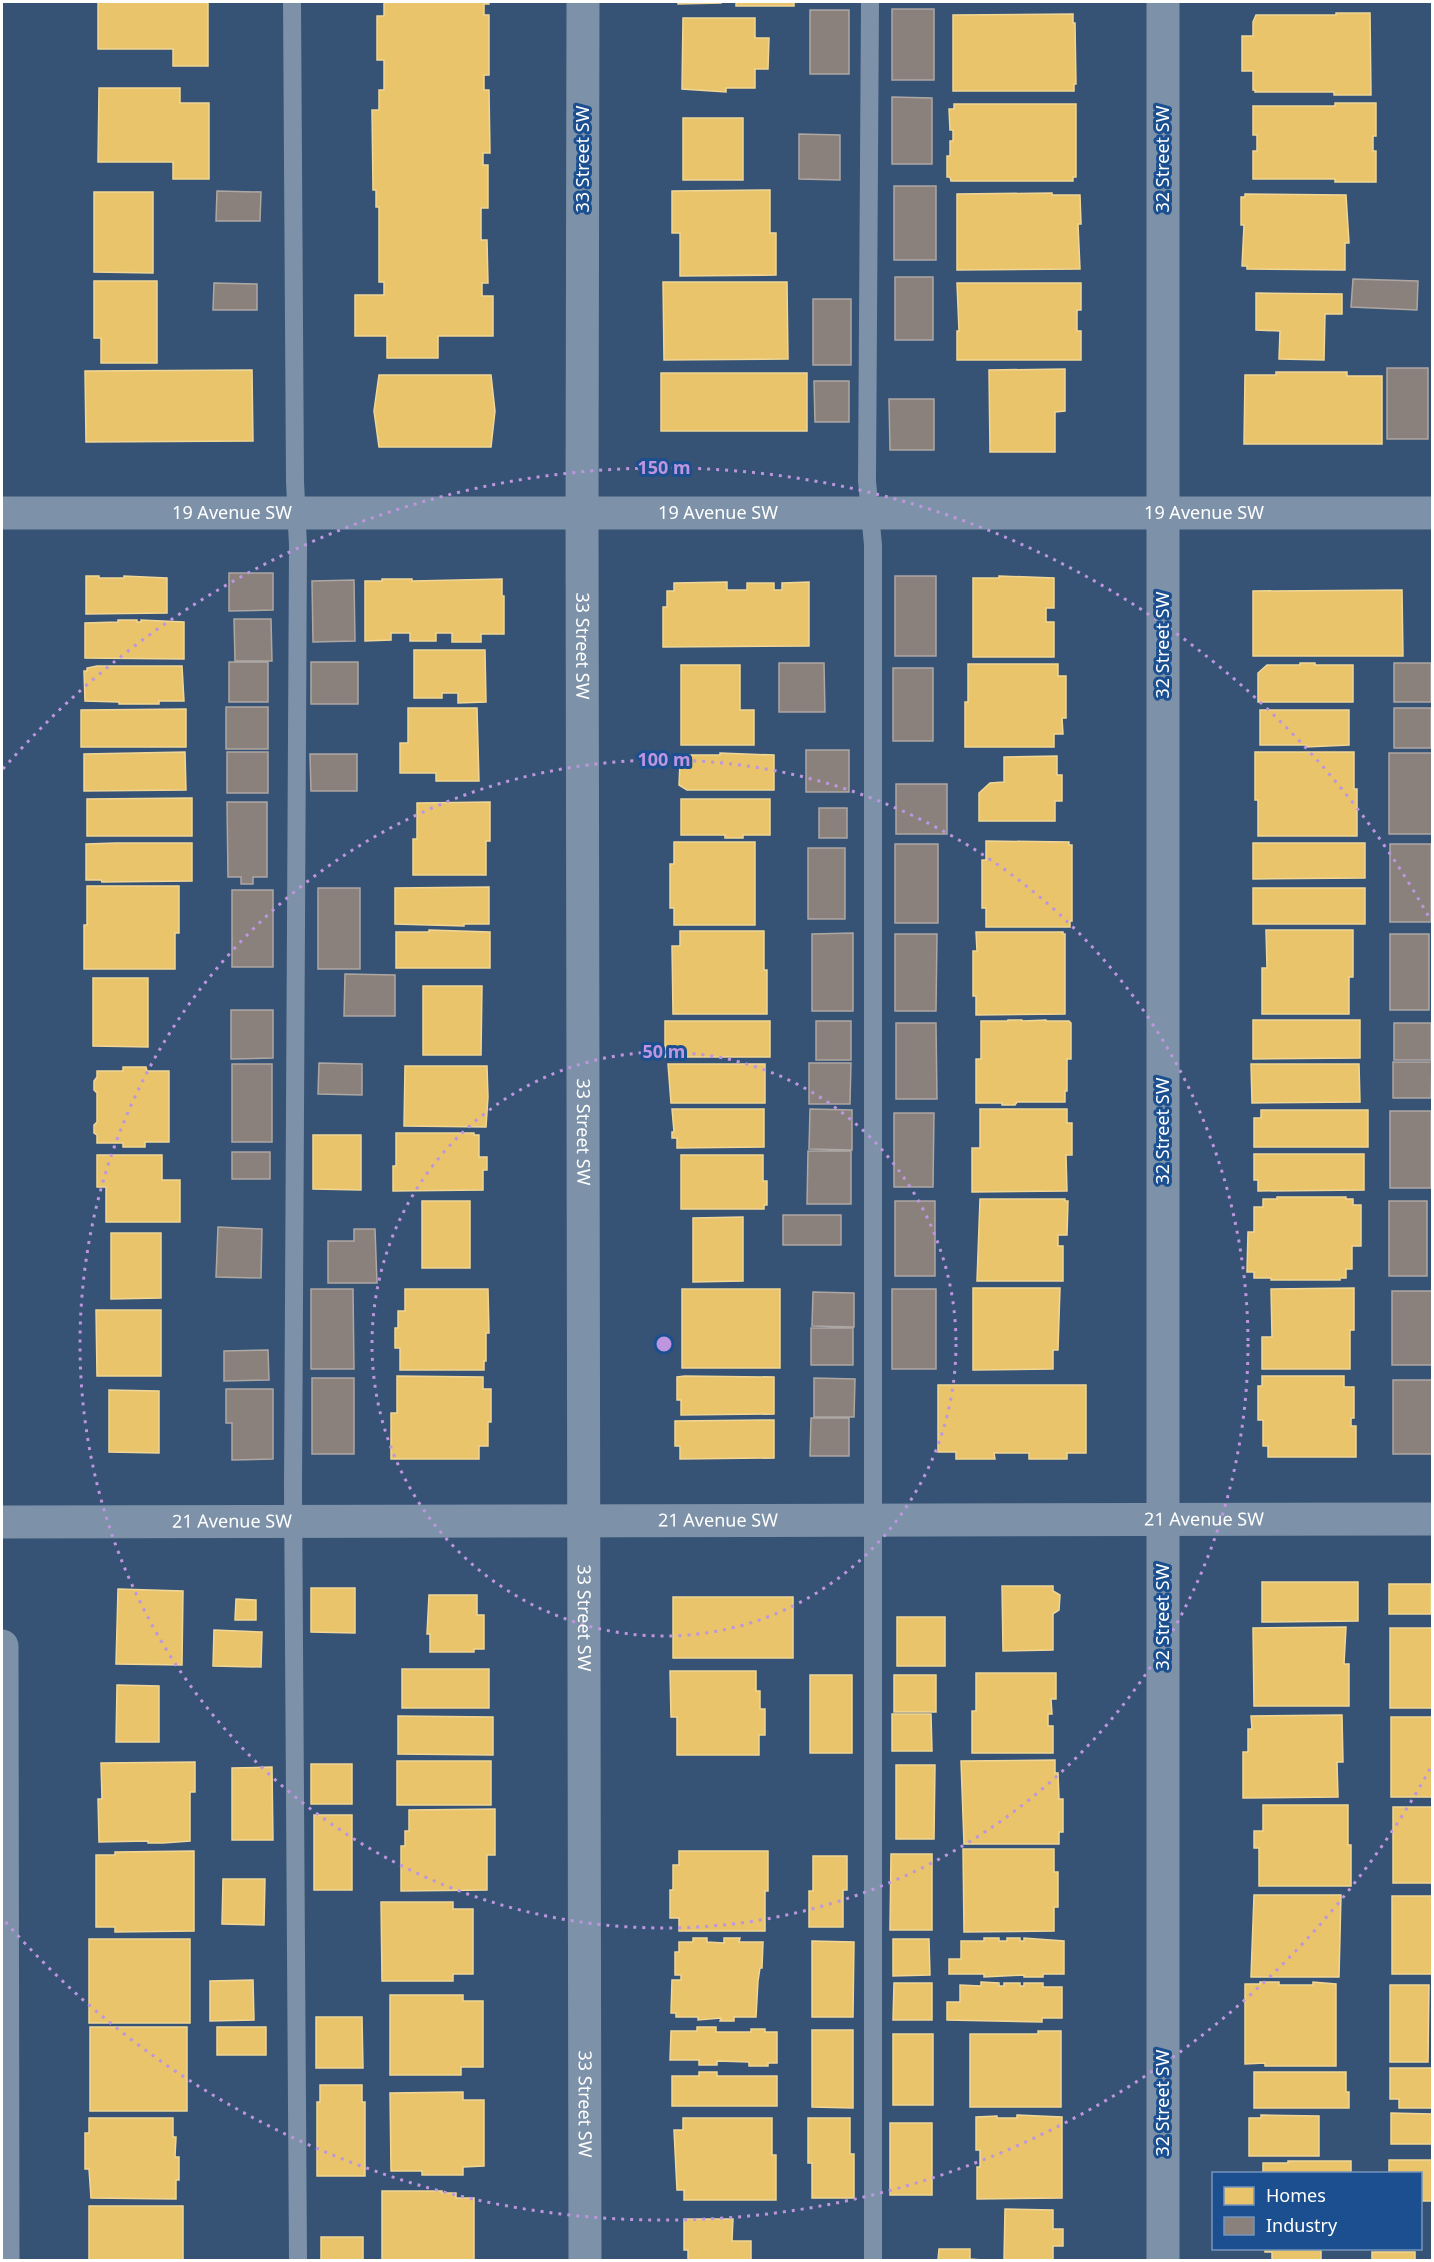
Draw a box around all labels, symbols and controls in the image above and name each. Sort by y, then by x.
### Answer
street label: 33 Street SW [570,105,594,212]
street label: 32 Street SW [1150,105,1174,212]
text: 150 m [637,455,691,479]
street label: 19 Avenue SW [172,500,292,524]
street label: 19 Avenue SW [658,500,778,524]
street label: 19 Avenue SW [1144,500,1264,524]
street label: 32 Street SW [1150,591,1174,698]
street label: 33 Street SW [571,593,595,700]
text: 100 m [637,747,691,771]
text: 50 m [643,1039,685,1063]
street label: 32 Street SW [1150,1077,1174,1184]
street label: 33 Street SW [572,1079,596,1186]
centre of rings [654,1334,674,1354]
street label: 21 Avenue SW [1144,1506,1264,1531]
street label: 21 Avenue SW [658,1507,778,1532]
street label: 21 Avenue SW [172,1508,292,1533]
street label: 32 Street SW [1150,1563,1174,1670]
street label: 33 Street SW [573,1565,597,1672]
street label: 32 Street SW [1150,2049,1174,2156]
street label: 33 Street SW [574,2051,598,2158]
legend [1212,2172,1422,2250]
text: Homes [1266,2183,1326,2207]
text: Industry [1266,2213,1338,2237]

